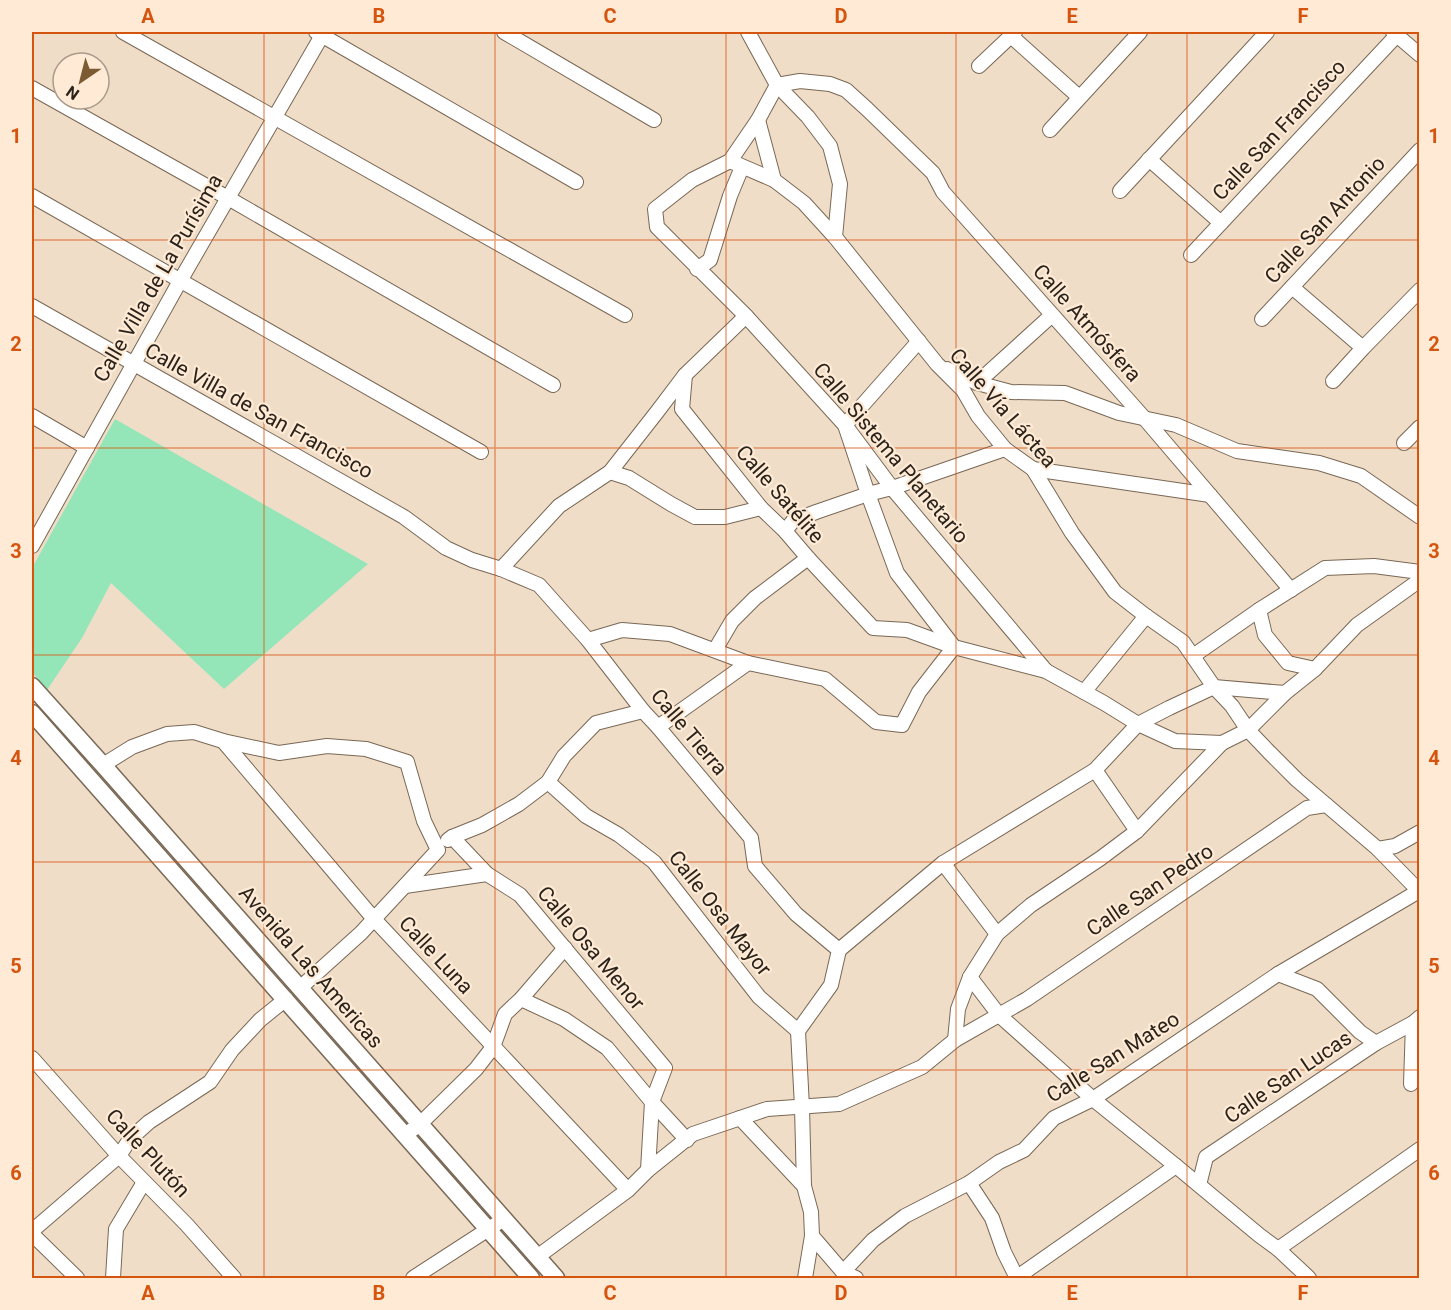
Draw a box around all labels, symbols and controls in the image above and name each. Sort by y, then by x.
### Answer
text: A [141,4,155,28]
text: B [373,4,385,28]
text: C [603,4,617,28]
text: D [835,4,848,28]
text: E [1066,4,1078,28]
text: F [1298,4,1309,28]
north arrow [51,51,111,111]
street label: Calle San Francisco [1208,55,1350,205]
text: N [63,82,83,104]
text: 1 [10,124,22,148]
text: 1 [1428,124,1440,148]
street label: Calle San Antonio [1260,151,1390,289]
street label: Calle Villa de La Purísima [89,170,227,386]
street label: Calle Atmósfera [1028,259,1146,387]
text: 2 [10,332,22,356]
text: 2 [1428,332,1440,356]
street label: Calle Villa de San Francisco [141,338,377,484]
street label: Calle Vía Láctea [945,344,1061,472]
street label: Calle Sistema Planetario [808,358,974,548]
street label: Calle Satélite [731,440,829,548]
text: 3 [10,539,22,563]
text: 3 [1428,539,1440,563]
street label: Calle Tierra [646,684,732,780]
text: 4 [10,746,22,770]
text: 4 [1428,746,1440,770]
street label: Calle San Pedro [1082,839,1218,941]
street label: Calle Osa Mayor [664,846,776,980]
street label: Avenida Las Americas [234,881,388,1053]
street label: Calle Osa Menor [532,881,650,1015]
street label: Calle Luna [394,911,478,999]
text: 5 [10,954,22,978]
text: 5 [1428,954,1440,978]
street label: Calle San Mateo [1042,1007,1184,1107]
street label: Calle San Lucas [1220,1026,1356,1128]
street label: Calle Plutón [101,1104,195,1202]
text: 6 [10,1161,22,1185]
text: 6 [1428,1161,1440,1185]
text: A [141,1281,155,1305]
text: B [373,1281,385,1305]
text: C [603,1281,617,1305]
text: D [835,1281,848,1305]
text: E [1066,1281,1078,1305]
text: F [1298,1281,1309,1305]

